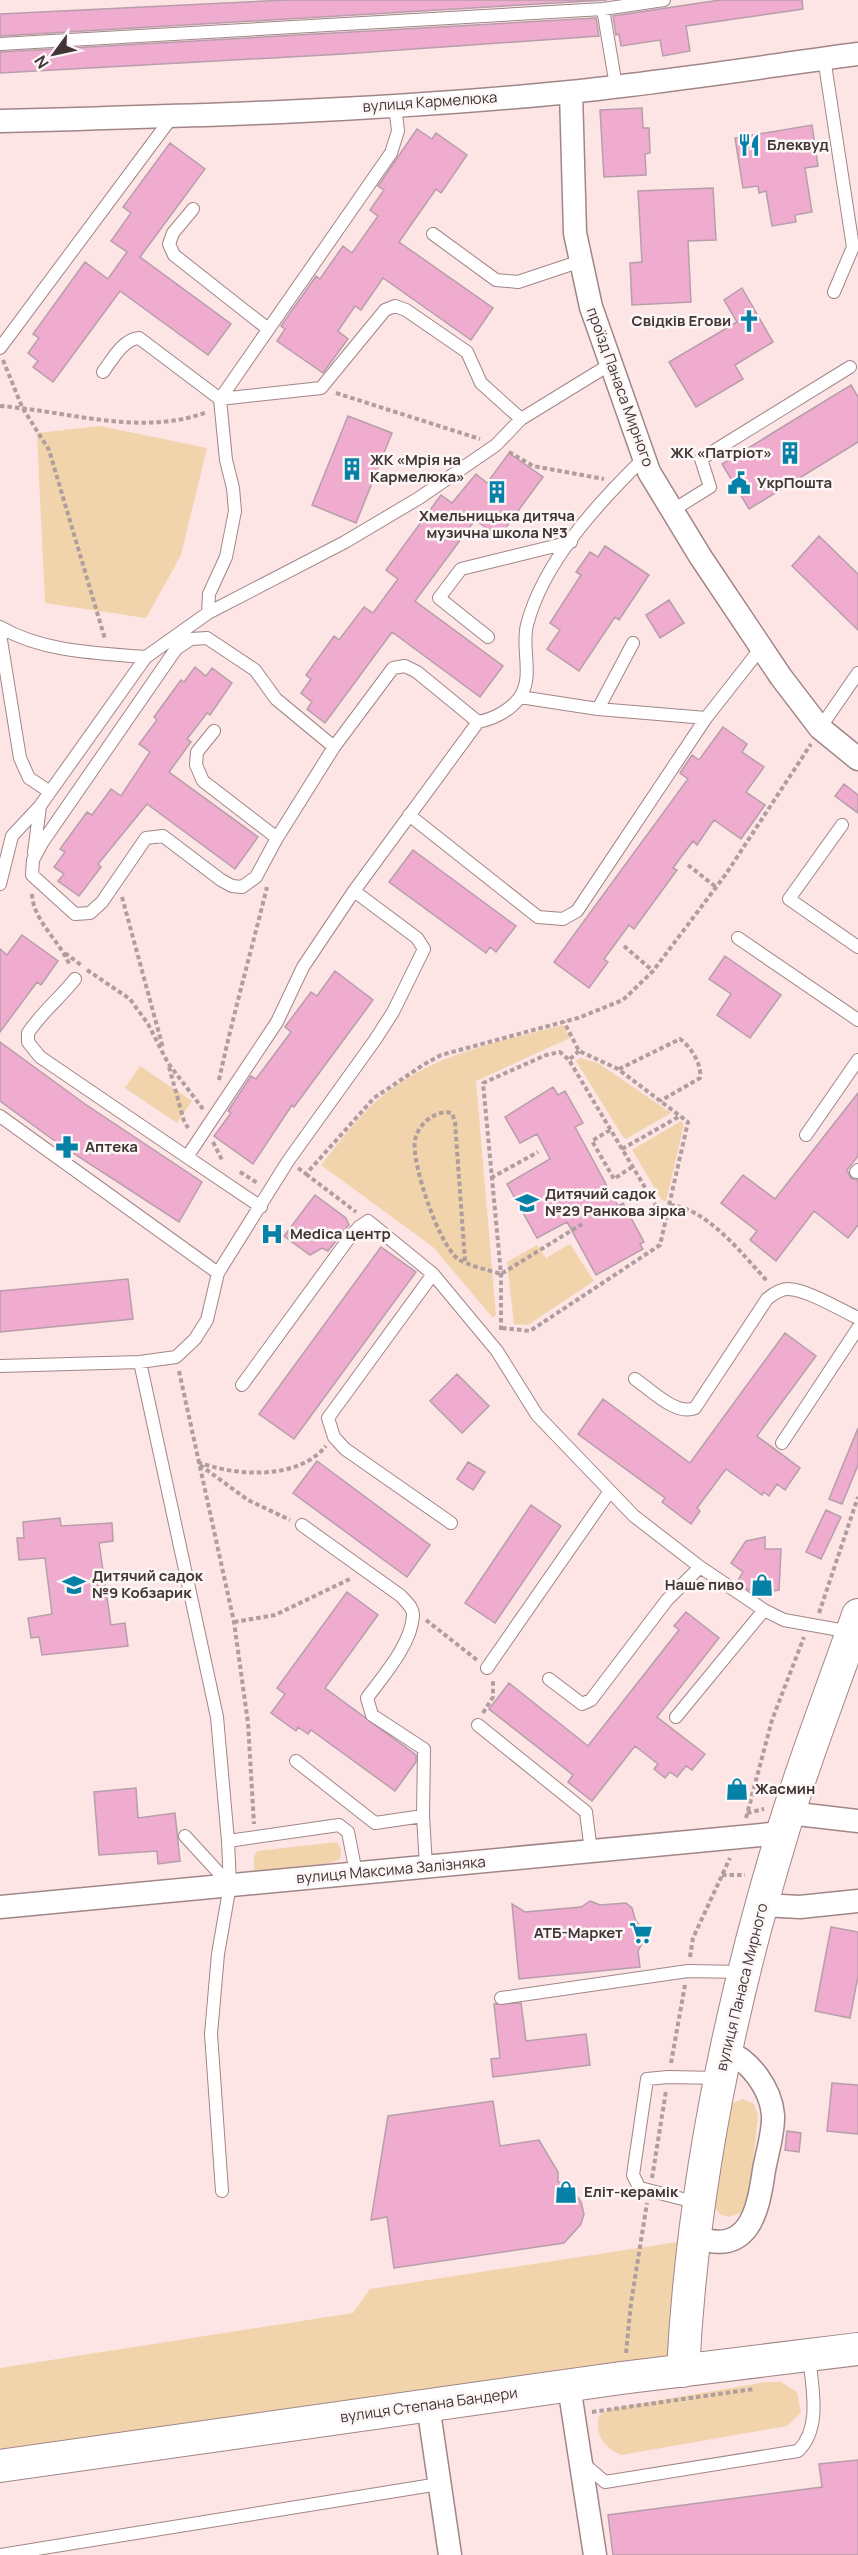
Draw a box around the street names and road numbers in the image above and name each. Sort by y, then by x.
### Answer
street label: вулиця Кармелюка [362,86,498,117]
street label: проїзд Панаса Мирного [582,304,659,470]
street label: вулиця Максима Залізняка [295,1851,487,1888]
street label: вулиця Панаса Мирного [710,1901,773,2073]
street label: вулиця Степана Бандери [339,2382,519,2427]

